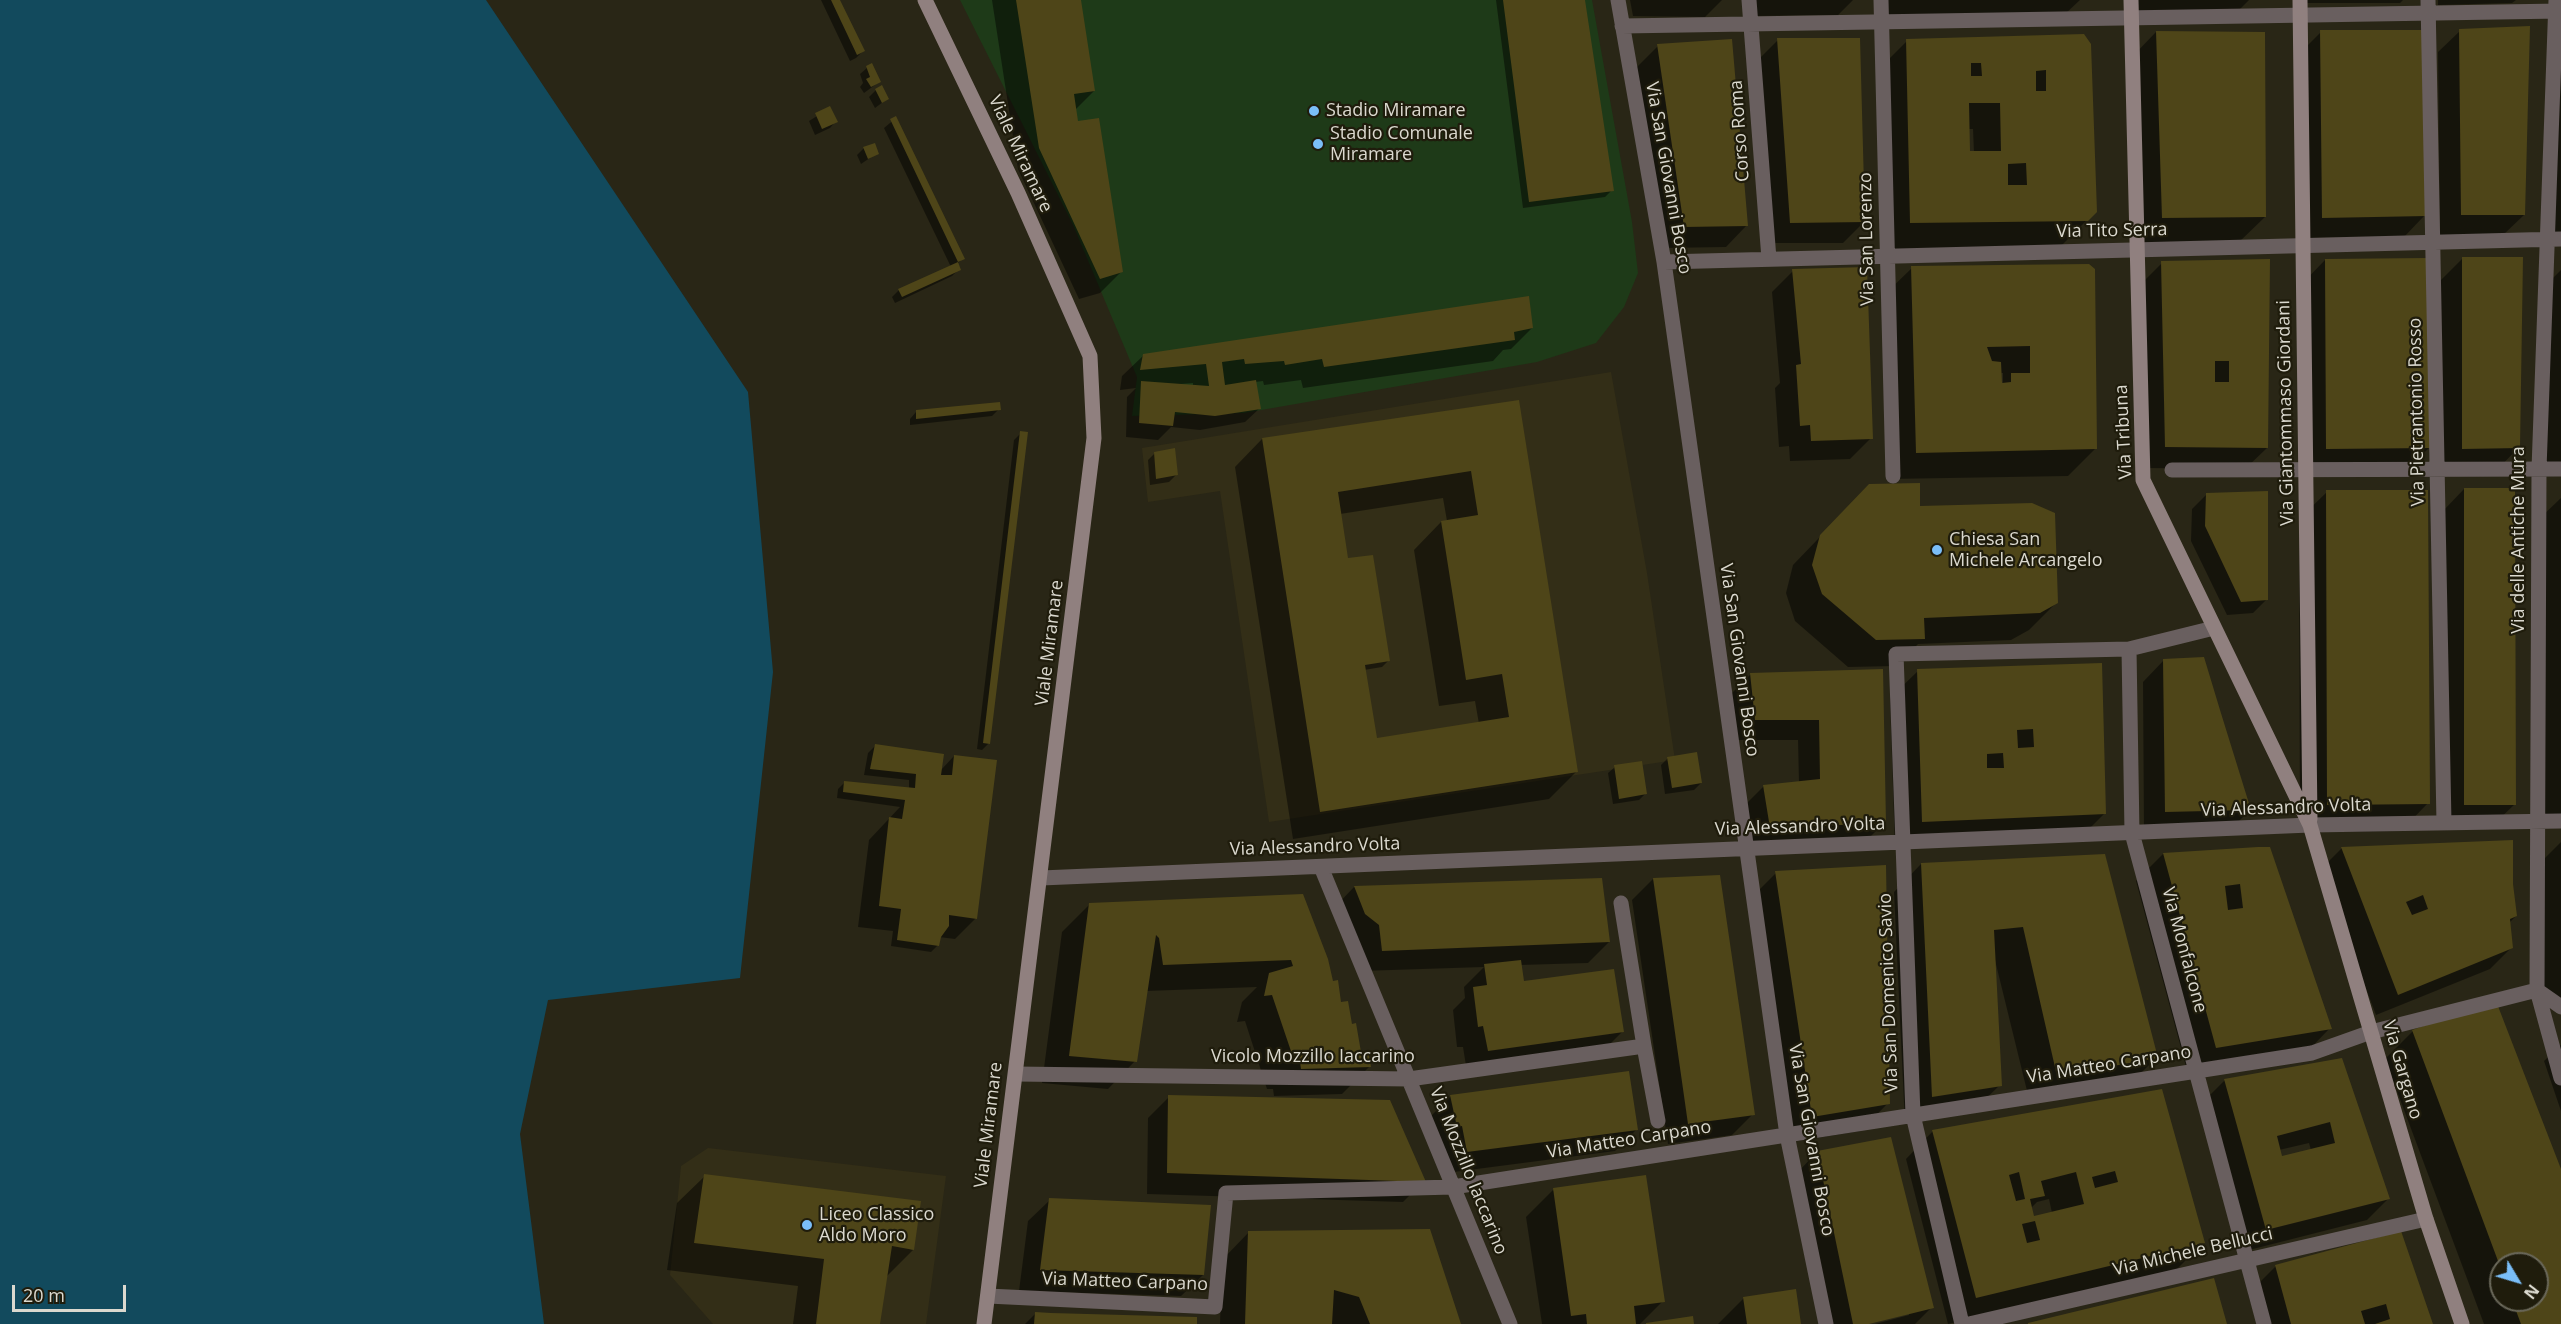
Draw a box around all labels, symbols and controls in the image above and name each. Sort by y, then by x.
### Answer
street label: Corso Roma [1726,79,1754,183]
street label: Via San Giovanni Bosco [1640,80,1696,276]
street label: Viale Miramare [983,92,1057,216]
place label: Stadio Miramare [1326,100,1466,122]
marker: Stadio Miramare [1307,104,1321,118]
place label: Stadio Comunale Miramare [1330,123,1473,166]
marker: Stadio Comunale Miramare [1311,137,1325,151]
street label: Via San Lorenzo [1855,172,1879,306]
street label: Via Tito Serra [2056,219,2168,243]
street label: Via Giantommaso Giordani [2273,300,2299,526]
street label: Via Pietrantonio Rosso [2405,318,2429,506]
street label: Via Tribuna [2111,384,2137,480]
street label: Via delle Antiche Mura [2508,446,2530,634]
place label: Chiesa San Michele Arcangelo [1949,529,2102,572]
marker: Chiesa San Michele Arcangelo [1930,543,1944,557]
street label: Via San Giovanni Bosco [1715,562,1763,758]
street label: Viale Miramare [1032,579,1068,707]
street label: Via Alessandro Volta [2200,794,2372,822]
street label: Via Alessandro Volta [1714,813,1886,841]
street label: Via Alessandro Volta [1229,833,1401,861]
street label: Via Monfalcone [2157,885,2211,1015]
street label: Via San Domenico Savio [1875,893,1903,1093]
street label: Via Gargano [2378,1018,2426,1122]
street label: Via Matteo Carpano [2025,1041,2193,1089]
street label: Via San Giovanni Bosco [1783,1042,1839,1238]
street label: Vicolo Mozzillo Iaccarino [1211,1046,1415,1068]
street label: Viale Miramare [971,1061,1007,1189]
street label: Via Mozzillo Iaccarino [1424,1084,1512,1258]
street label: Via Matteo Carpano [1545,1116,1713,1164]
place label: Liceo Classico Aldo Moro [819,1204,934,1246]
marker: Liceo Classico Aldo Moro [800,1218,814,1232]
street label: Via Michele Bellucci [2111,1223,2275,1281]
north arrow [2489,1252,2549,1312]
street label: Via Matteo Carpano [1042,1268,1208,1296]
scale bar [15,1273,129,1311]
text: N [2519,1280,2544,1304]
text: 20 m [23,1283,65,1307]

